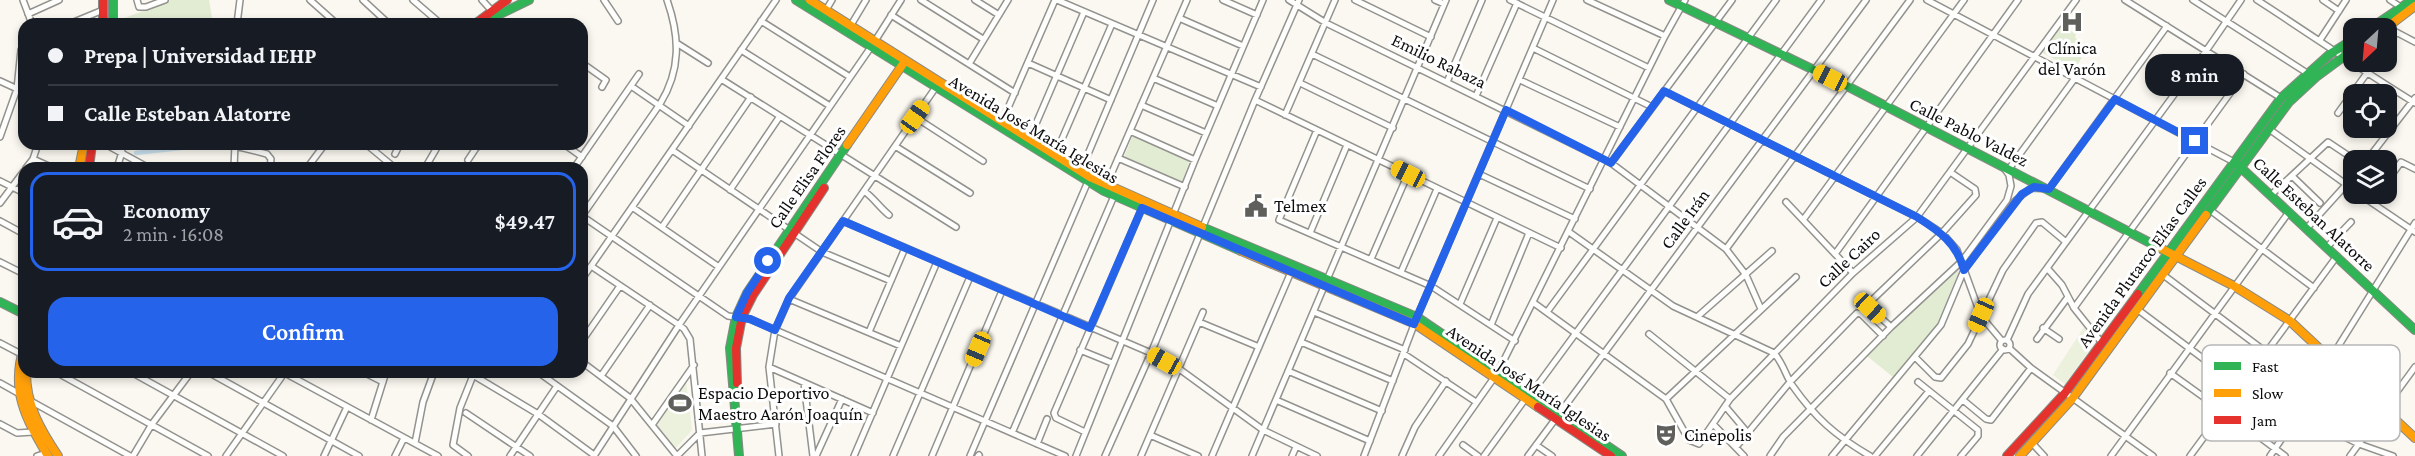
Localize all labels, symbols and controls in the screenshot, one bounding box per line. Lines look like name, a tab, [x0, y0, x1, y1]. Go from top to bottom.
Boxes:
hospital icon: Clínica del Varón	[2059, 9, 2085, 35]
north arrow	[2343, 18, 2397, 72]
map controls	[2343, 18, 2397, 204]
street label: Emilio Rabaza	[1389, 30, 1489, 92]
place label: Clínica del Varón	[2038, 38, 2106, 79]
text: Prepa | Universidad IEHP	[84, 43, 317, 68]
callout: 8 min	[2146, 54, 2244, 96]
car	[1810, 62, 1850, 94]
text: 8 min	[2170, 64, 2219, 86]
street label: Avenida José María Iglesias	[946, 70, 1122, 188]
button: locate	[2343, 84, 2397, 138]
street label: Calle Pablo Valdez	[1906, 93, 2032, 171]
car	[897, 97, 933, 137]
text: Calle Esteban Alatorre	[84, 101, 291, 126]
street label: Calle Elisa Flores	[764, 122, 850, 232]
route end	[2181, 127, 2208, 154]
button: layers	[2343, 150, 2397, 204]
street label: Calle Esteban Alatorre	[2249, 152, 2379, 276]
car	[1388, 158, 1428, 190]
street label: Avenida Plutarco Elías Calles	[2073, 173, 2211, 351]
street label: Calle Irán	[1657, 185, 1714, 253]
public building icon: Telmex	[1243, 193, 1269, 219]
icon: car	[51, 195, 105, 249]
place label: Telmex	[1274, 196, 1327, 216]
text: Economy	[123, 198, 210, 223]
text: $49.47	[495, 209, 555, 234]
text: 2 min · 16:08	[123, 223, 224, 245]
street label: Calle Cairo	[1814, 224, 1884, 292]
route start	[754, 247, 781, 274]
car	[1851, 289, 1889, 327]
car	[1965, 295, 1997, 335]
button: Confirm	[48, 297, 558, 366]
street label: Avenida José María Iglesias	[1443, 320, 1615, 446]
car	[963, 329, 993, 369]
car	[1144, 344, 1184, 378]
legend	[2202, 345, 2400, 441]
text: Fast	[2252, 358, 2279, 375]
place label: Espacio Deportivo Maestro Aarón Joaquín	[698, 383, 863, 424]
text: Slow	[2252, 385, 2284, 402]
sports icon: Espacio Deportivo Maestro Aarón Joaquín	[667, 390, 693, 416]
text: Jam	[2250, 412, 2277, 430]
theatre icon: Cinepolis	[1653, 422, 1679, 448]
place label: Cinepolis	[1684, 425, 1752, 445]

